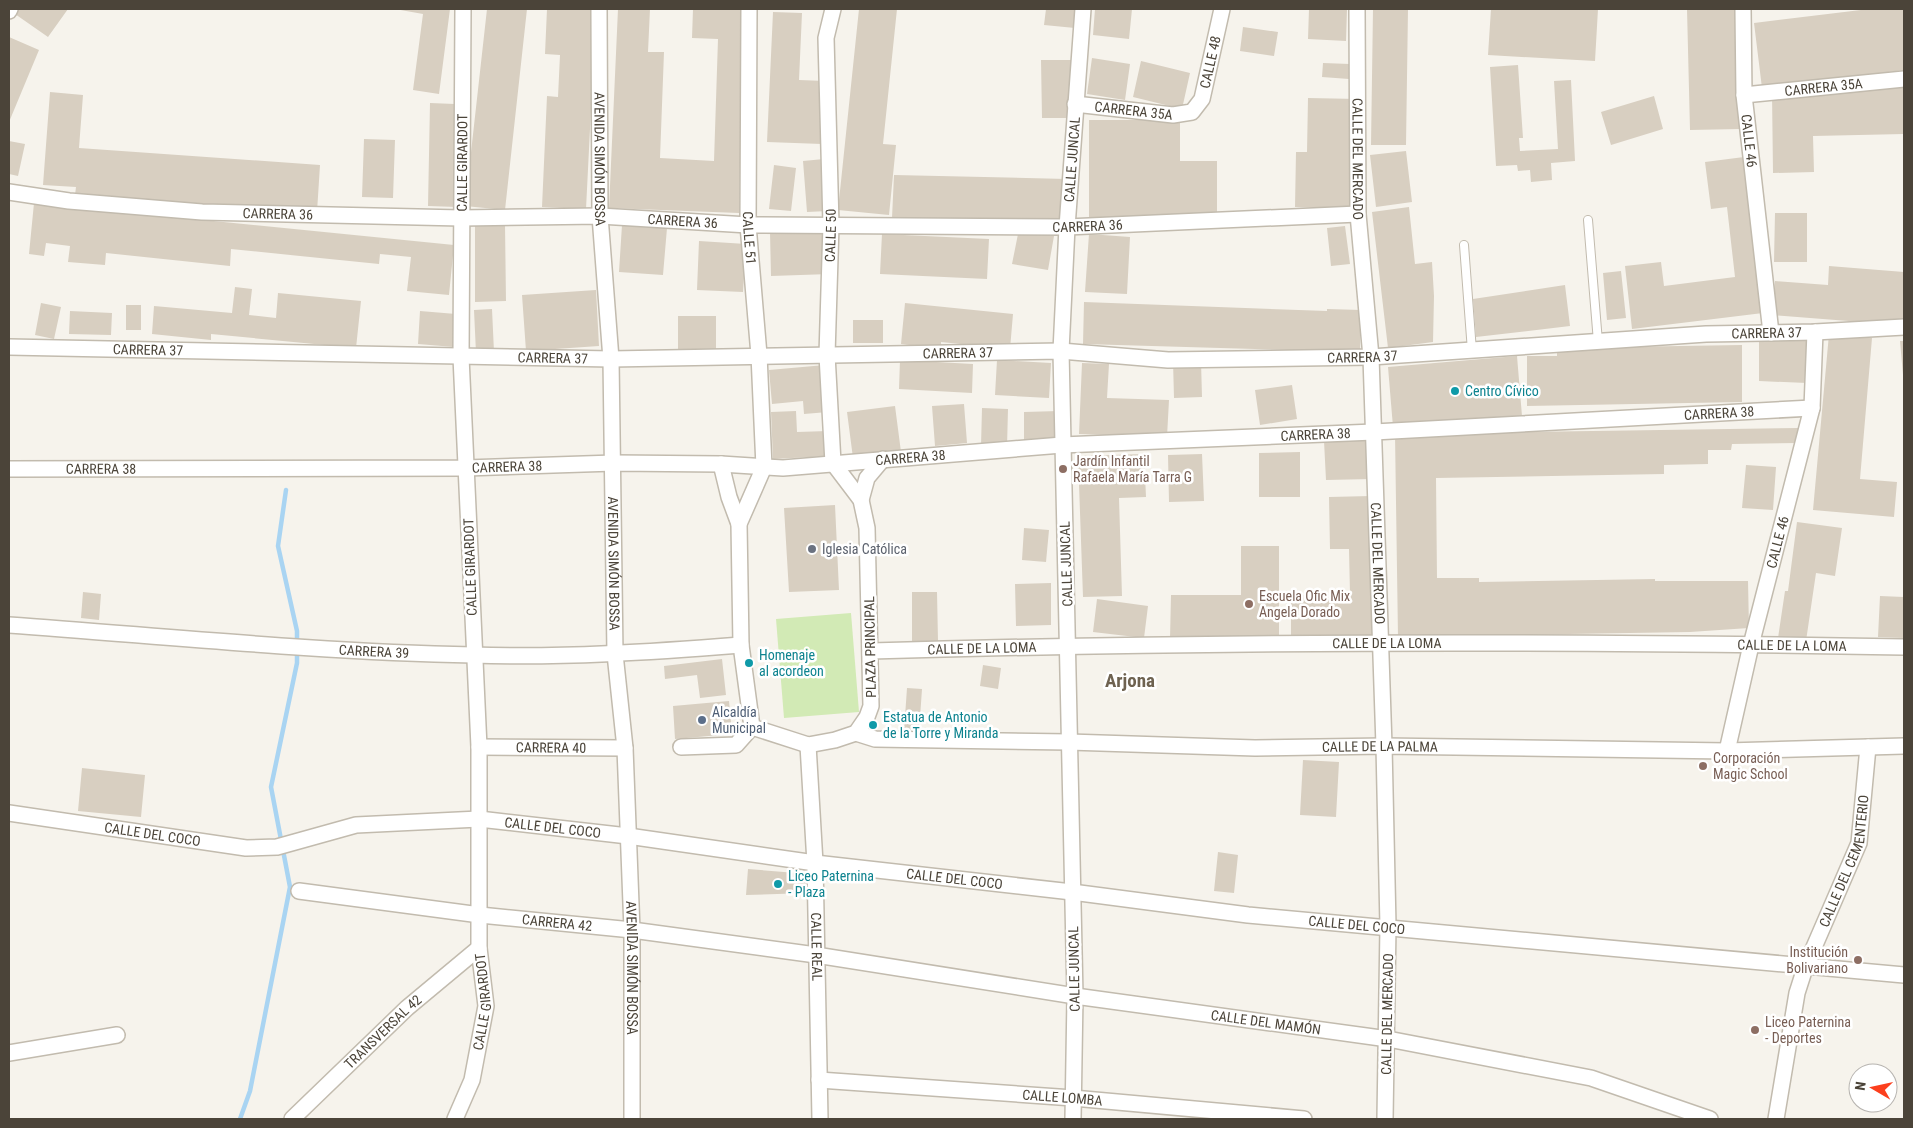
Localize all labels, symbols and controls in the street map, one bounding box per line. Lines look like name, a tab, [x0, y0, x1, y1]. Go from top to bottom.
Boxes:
street label: CALLE 48	[1197, 34, 1224, 90]
street label: CARRERA 35A	[1784, 75, 1863, 99]
street label: AVENIDA SIMÓN BOSSA	[591, 92, 609, 227]
street label: CARRERA 35A	[1094, 98, 1174, 123]
street label: CALLE DEL MERCADO	[1349, 98, 1367, 221]
street label: CALLE 46	[1738, 113, 1760, 168]
street label: CALLE GIRARDOT	[454, 114, 470, 212]
street label: CALLE JUNCAL	[1061, 116, 1083, 203]
street label: CARRERA 36	[242, 205, 313, 223]
street label: CALLE 50	[822, 208, 839, 262]
street label: CARRERA 36	[647, 211, 718, 231]
street label: CALLE 51	[740, 211, 759, 265]
street label: CARRERA 36	[1052, 217, 1123, 235]
street label: CARRERA 37	[1731, 324, 1802, 342]
street label: CARRERA 37	[113, 341, 183, 358]
street label: CARRERA 37	[922, 344, 993, 361]
street label: CARRERA 37	[1327, 347, 1398, 366]
street label: CARRERA 37	[518, 349, 588, 367]
place label: Centro Cívico	[1465, 383, 1539, 399]
marker: Centro Cívico	[1449, 385, 1461, 397]
street label: CARRERA 38	[1683, 403, 1755, 423]
street label: CARRERA 38	[1280, 425, 1351, 444]
street label: CARRERA 38	[875, 447, 946, 468]
place label: Jardín Infantil Rafaela María Tarra G	[1073, 453, 1192, 485]
street label: CARRERA 38	[472, 457, 543, 476]
street label: CARRERA 38	[66, 461, 136, 477]
marker: Jardín Infantil Rafaela María Tarra G	[1057, 463, 1069, 475]
street label: AVENIDA SIMÓN BOSSA	[605, 496, 623, 631]
street label: CALLE DEL MERCADO	[1368, 502, 1388, 624]
street label: CALLE 46	[1763, 514, 1792, 570]
street label: CALLE GIRARDOT	[460, 518, 480, 616]
street label: CALLE JUNCAL	[1057, 521, 1075, 607]
place label: Iglesia Católica	[822, 541, 907, 557]
marker: Iglesia Católica	[806, 543, 818, 555]
place label: Escuela Ofic Mix Angela Dorado	[1259, 588, 1350, 620]
street label: PLAZA PRINCIPAL	[861, 596, 879, 698]
marker: Escuela Ofic Mix Angela Dorado	[1243, 598, 1255, 610]
street label: CALLE DE LA LOMA	[1332, 635, 1442, 651]
street label: CALLE DE LA LOMA	[1737, 637, 1847, 654]
street label: CALLE DE LA LOMA	[927, 639, 1037, 657]
street label: CARRERA 39	[338, 642, 410, 661]
place label: Homenaje al acordeon	[759, 647, 824, 679]
marker: Homenaje al acordeon	[743, 657, 755, 669]
district label: Arjona	[1105, 669, 1155, 692]
place label: Alcaldía Municipal	[712, 704, 766, 736]
place label: Estatua de Antonio de la Torre y Miranda	[883, 709, 998, 741]
marker: Alcaldía Municipal	[696, 714, 708, 726]
marker: Estatua de Antonio de la Torre y Miranda	[867, 719, 879, 731]
street label: CALLE DE LA PALMA	[1322, 738, 1438, 755]
street label: CARRERA 40	[516, 739, 586, 756]
place label: Corporación Magic School	[1713, 750, 1788, 782]
marker: Corporación Magic School	[1697, 760, 1709, 772]
street label: CALLE DEL CEMENTERIO	[1816, 794, 1871, 929]
street label: CALLE DEL COCO	[504, 814, 602, 841]
street label: CALLE DEL COCO	[103, 819, 202, 849]
street label: CALLE DEL COCO	[905, 865, 1004, 892]
place label: Liceo Paternina - Plaza	[788, 868, 874, 900]
marker: Liceo Paternina - Plaza	[772, 878, 784, 890]
street label: AVENIDA SIMÓN BOSSA	[623, 901, 641, 1035]
street label: CARRERA 42	[521, 911, 593, 934]
street label: CALLE REAL	[808, 912, 825, 982]
street label: CALLE DEL COCO	[1308, 913, 1406, 937]
street label: CALLE JUNCAL	[1065, 926, 1083, 1012]
place label: Institución Bolivariano	[1786, 944, 1848, 976]
street label: CALLE GIRARDOT	[470, 952, 494, 1051]
street label: CALLE DEL MERCADO	[1378, 953, 1396, 1075]
marker: Institución Bolivariano	[1852, 954, 1864, 966]
street label: TRANSVERSAL 42	[341, 991, 425, 1072]
street label: CALLE DEL MAMÓN	[1210, 1007, 1322, 1038]
place label: Liceo Paternina - Deportes	[1765, 1014, 1851, 1046]
marker: Liceo Paternina - Deportes	[1749, 1024, 1761, 1036]
north arrow	[1848, 1063, 1898, 1113]
text: N	[1852, 1080, 1869, 1091]
street label: CALLE LOMBA	[1022, 1086, 1103, 1109]

